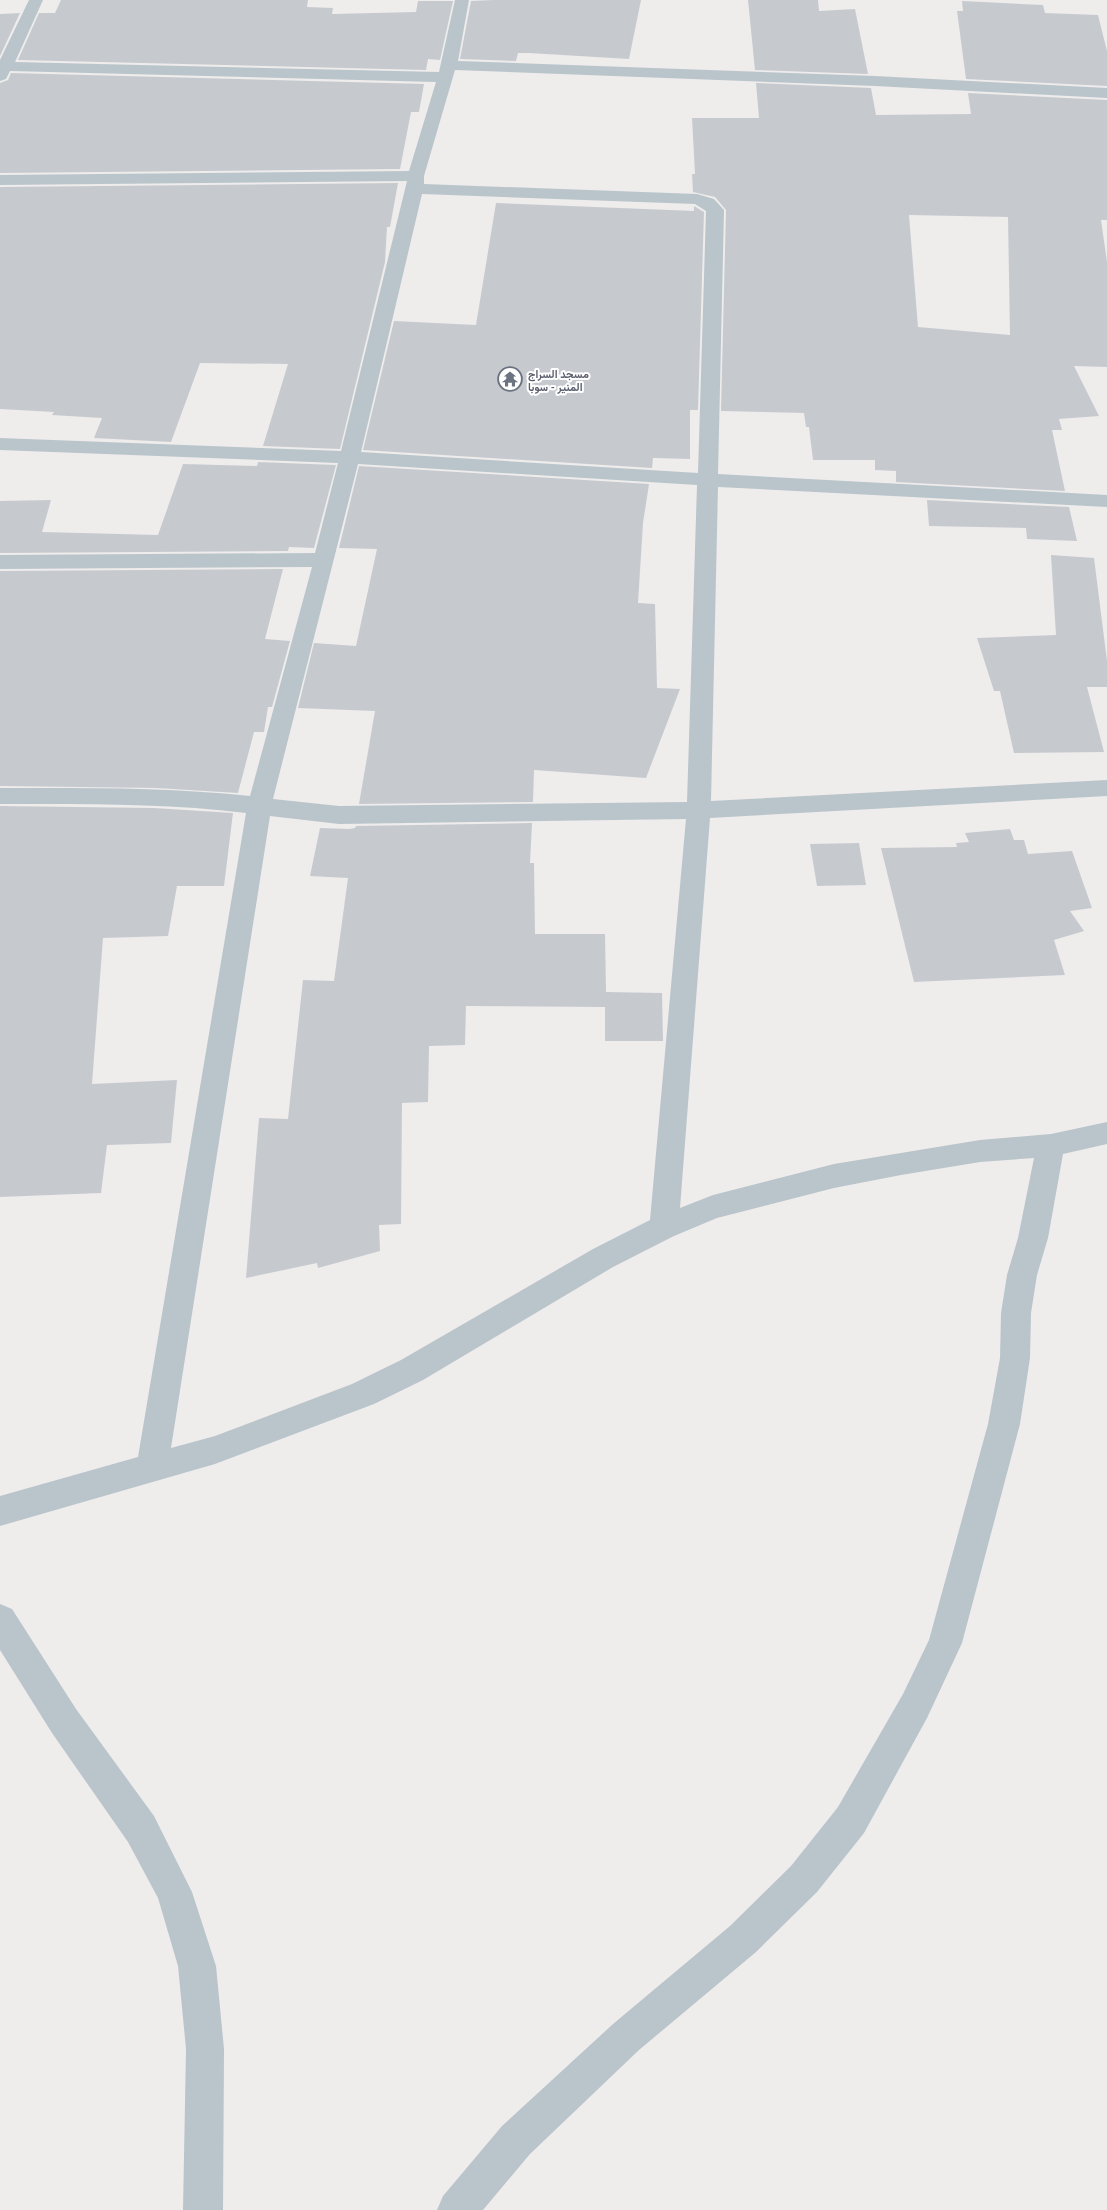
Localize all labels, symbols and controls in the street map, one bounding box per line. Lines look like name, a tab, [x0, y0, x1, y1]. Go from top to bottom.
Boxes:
temple icon: مسجد السراج المنير - سوبا	[497, 366, 523, 392]
place label: مسجد السراج المنير - سوبا	[528, 367, 589, 394]

